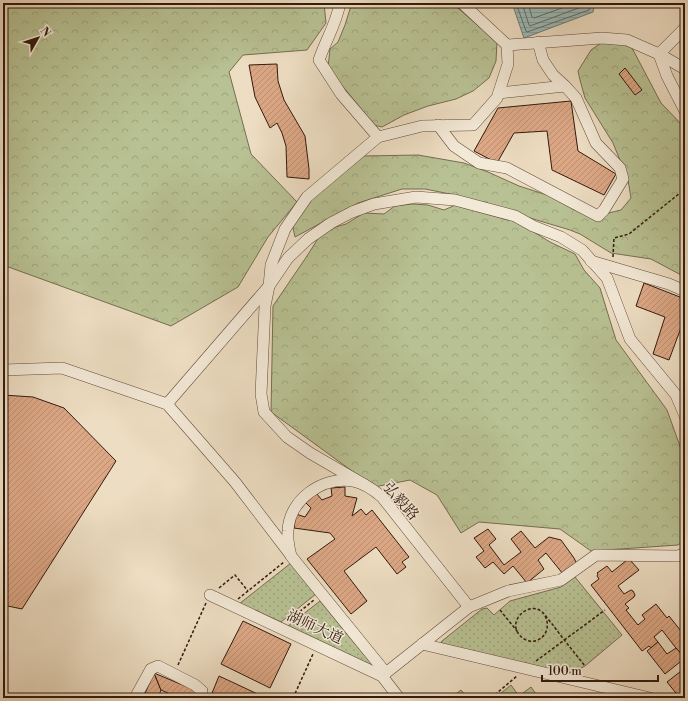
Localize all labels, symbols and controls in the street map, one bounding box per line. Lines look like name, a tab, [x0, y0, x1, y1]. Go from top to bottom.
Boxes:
north arrow	[18, 18, 58, 58]
text: N	[37, 25, 53, 40]
street label: 弘毅路	[379, 478, 423, 524]
street label: 湖师大道	[284, 606, 346, 649]
scale bar	[542, 657, 658, 683]
text: 100 m	[548, 664, 582, 679]

